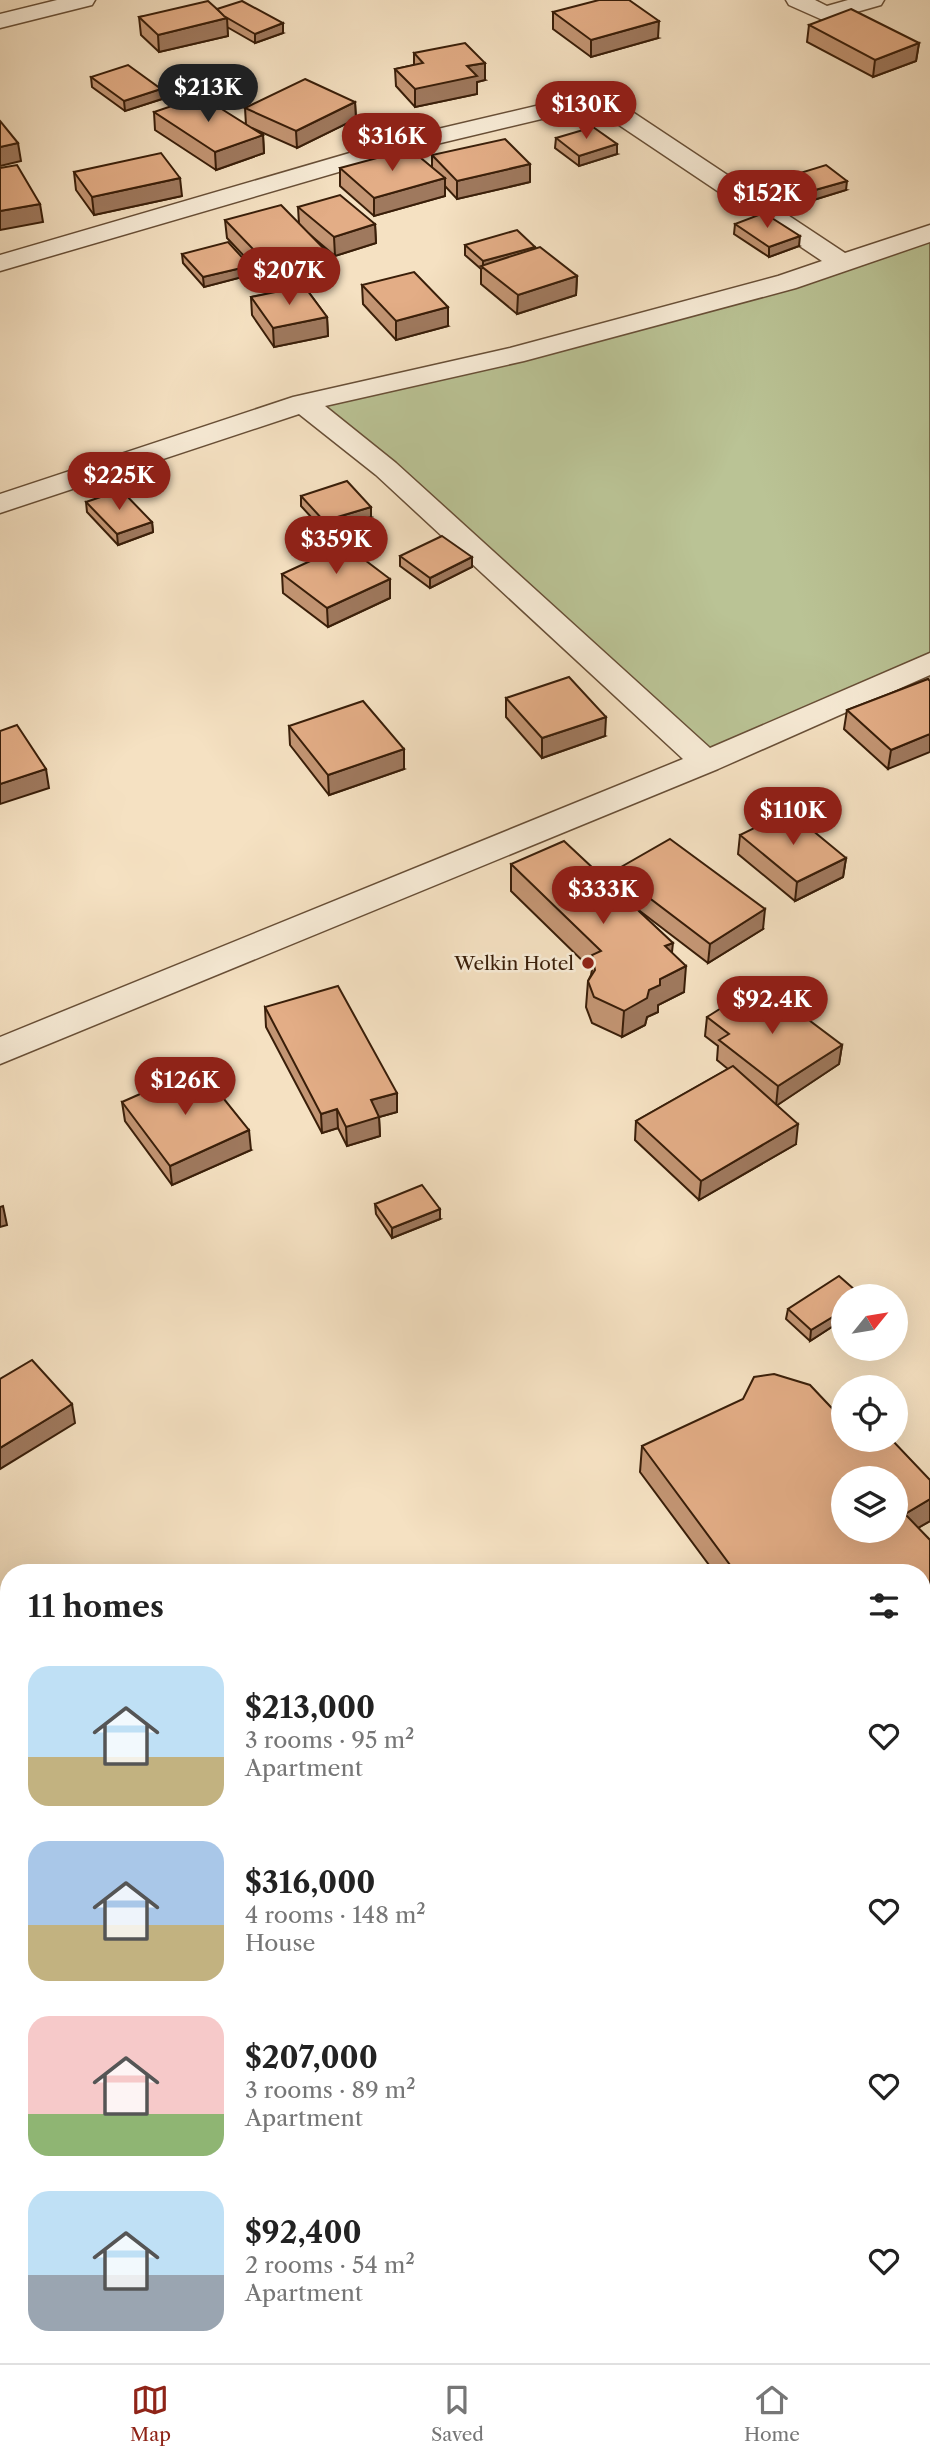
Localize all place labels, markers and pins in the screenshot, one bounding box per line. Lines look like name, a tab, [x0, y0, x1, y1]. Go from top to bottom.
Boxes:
pin: $213K	[159, 64, 257, 124]
pin: $130K	[537, 82, 635, 141]
pin: $316K	[343, 114, 441, 173]
pin: $152K	[718, 170, 816, 230]
pin: $207K	[240, 247, 338, 307]
pin: $225K	[70, 452, 168, 512]
pin: $359K	[287, 516, 385, 576]
pin: $110K	[744, 788, 842, 847]
pin: $333K	[554, 866, 652, 926]
place label: Welkin Hotel	[453, 952, 574, 975]
marker: Welkin Hotel	[580, 955, 596, 971]
pin: $92.4K	[715, 976, 829, 1036]
pin: $126K	[136, 1058, 234, 1117]

